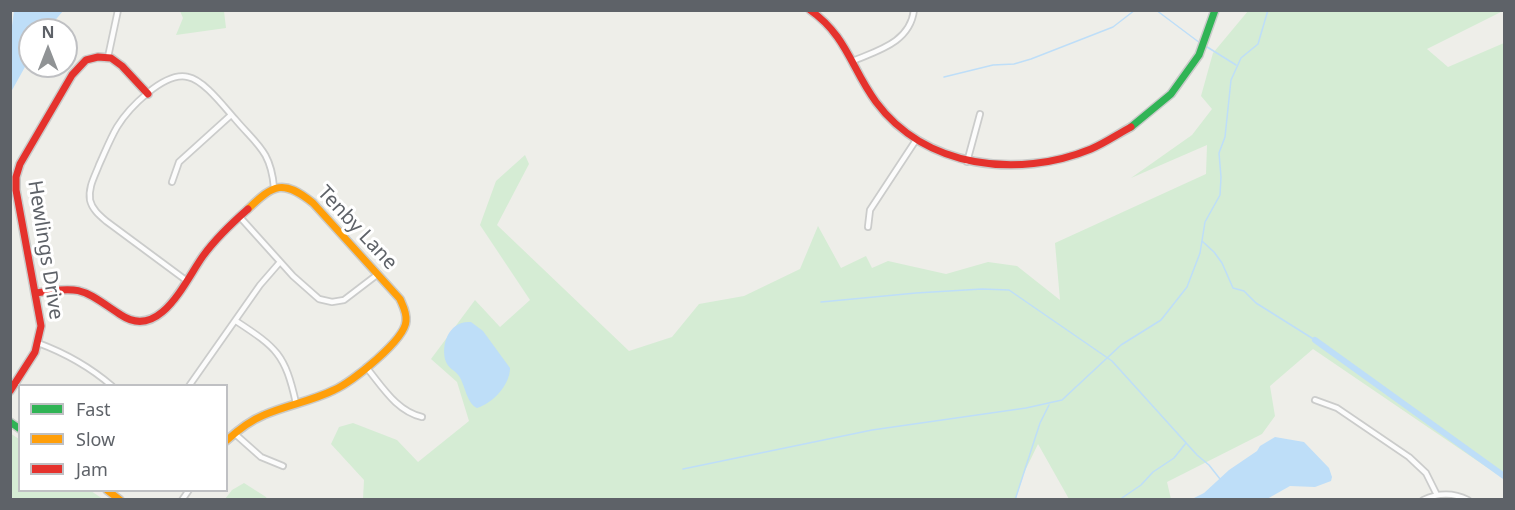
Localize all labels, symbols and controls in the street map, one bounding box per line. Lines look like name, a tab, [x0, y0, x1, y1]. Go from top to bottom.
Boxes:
north arrow	[18, 18, 78, 78]
text: N	[41, 21, 55, 43]
street label: Hewlings Drive	[22, 179, 68, 321]
street label: Tenby Lane	[312, 181, 402, 275]
legend	[18, 384, 228, 492]
text: Fast	[76, 397, 111, 421]
text: Slow	[76, 427, 115, 451]
text: Jam	[76, 457, 108, 481]

